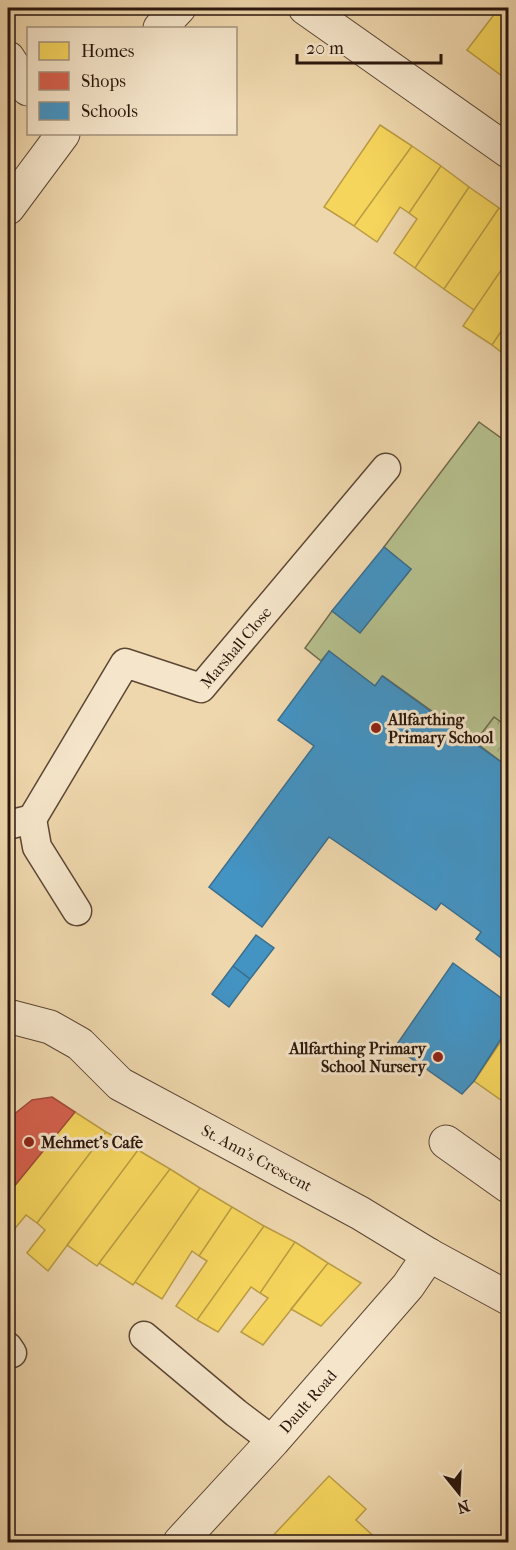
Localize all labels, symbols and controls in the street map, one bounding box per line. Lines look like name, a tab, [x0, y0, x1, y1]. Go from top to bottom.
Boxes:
legend	[27, 27, 237, 135]
scale bar	[297, 27, 441, 65]
text: 20 m	[306, 38, 344, 59]
text: Homes	[81, 41, 135, 62]
text: Shops	[81, 71, 126, 92]
text: Schools	[81, 101, 138, 122]
street label: Marshall Close	[196, 602, 275, 692]
place label: Allfarthing Primary School	[387, 710, 494, 748]
marker: Allfarthing Primary School	[369, 721, 383, 735]
place label: Allfarthing Primary School Nursery	[288, 1039, 427, 1077]
marker: Allfarthing Primary School Nursery	[431, 1050, 445, 1064]
street label: St. Ann's Crescent	[198, 1120, 316, 1195]
place label: Mehmet's Cafe	[40, 1133, 143, 1152]
marker: Mehmet's Cafe	[22, 1135, 36, 1149]
street label: Dault Road	[275, 1365, 341, 1437]
north arrow	[429, 1463, 489, 1523]
text: N	[454, 1496, 472, 1518]

